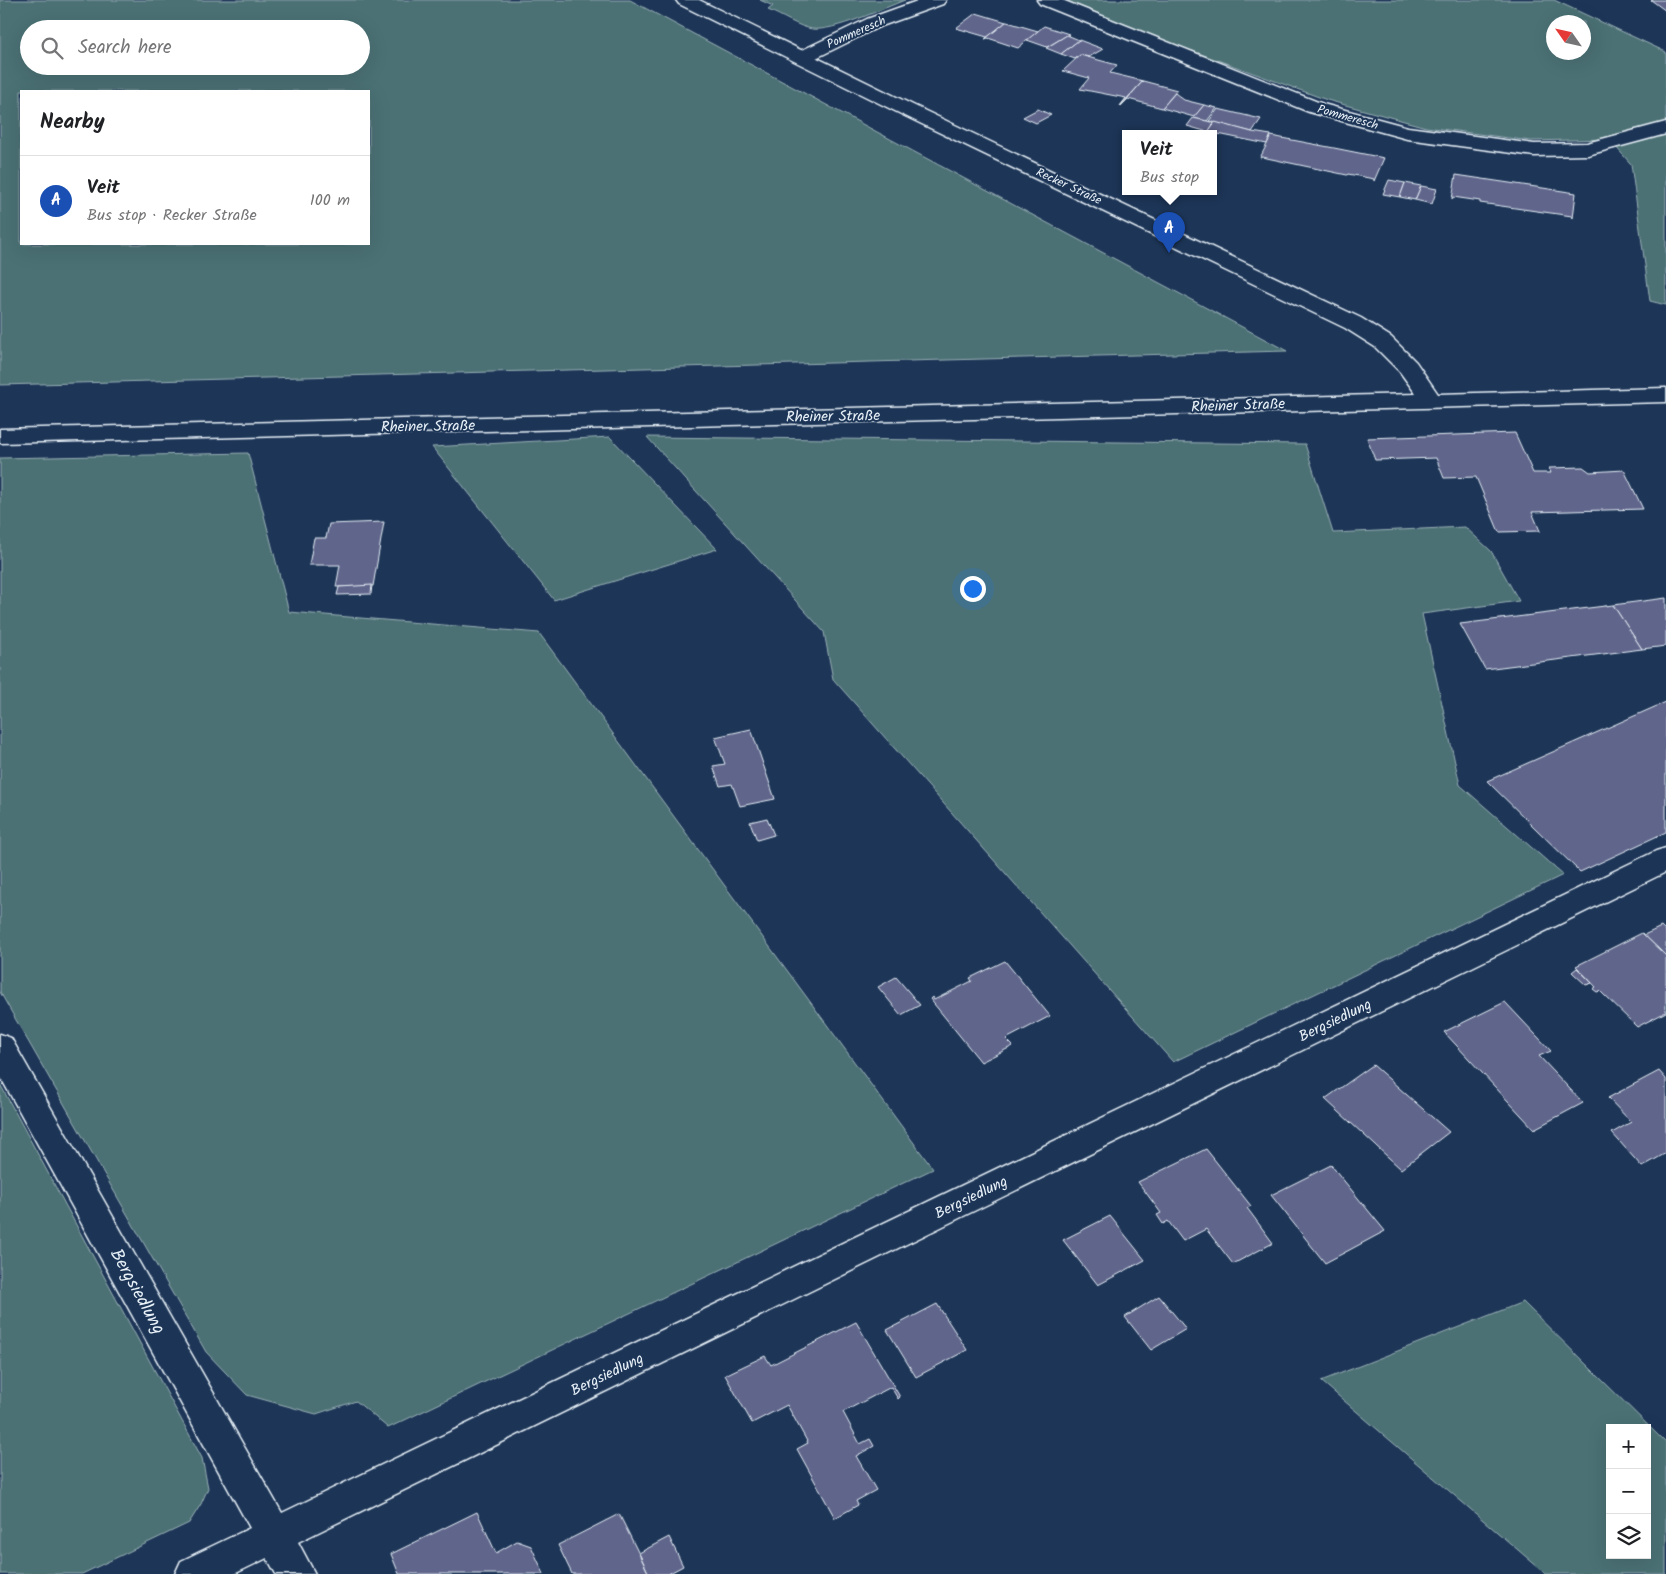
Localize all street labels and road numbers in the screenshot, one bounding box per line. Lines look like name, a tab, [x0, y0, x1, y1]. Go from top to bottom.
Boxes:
street label: Pommeresch	[824, 11, 889, 54]
street label: Pommeresch	[1315, 100, 1381, 135]
street label: Recker Straße	[1033, 163, 1105, 210]
street label: Rheiner Straße	[1191, 392, 1286, 420]
street label: Rheiner Straße	[786, 404, 881, 430]
street label: Rheiner Straße	[381, 414, 476, 440]
street label: Bergsiedlung	[1295, 993, 1376, 1049]
street label: Bergsiedlung	[931, 1170, 1012, 1226]
street label: Bergsiedlung	[101, 1243, 172, 1340]
street label: Bergsiedlung	[567, 1347, 648, 1403]

